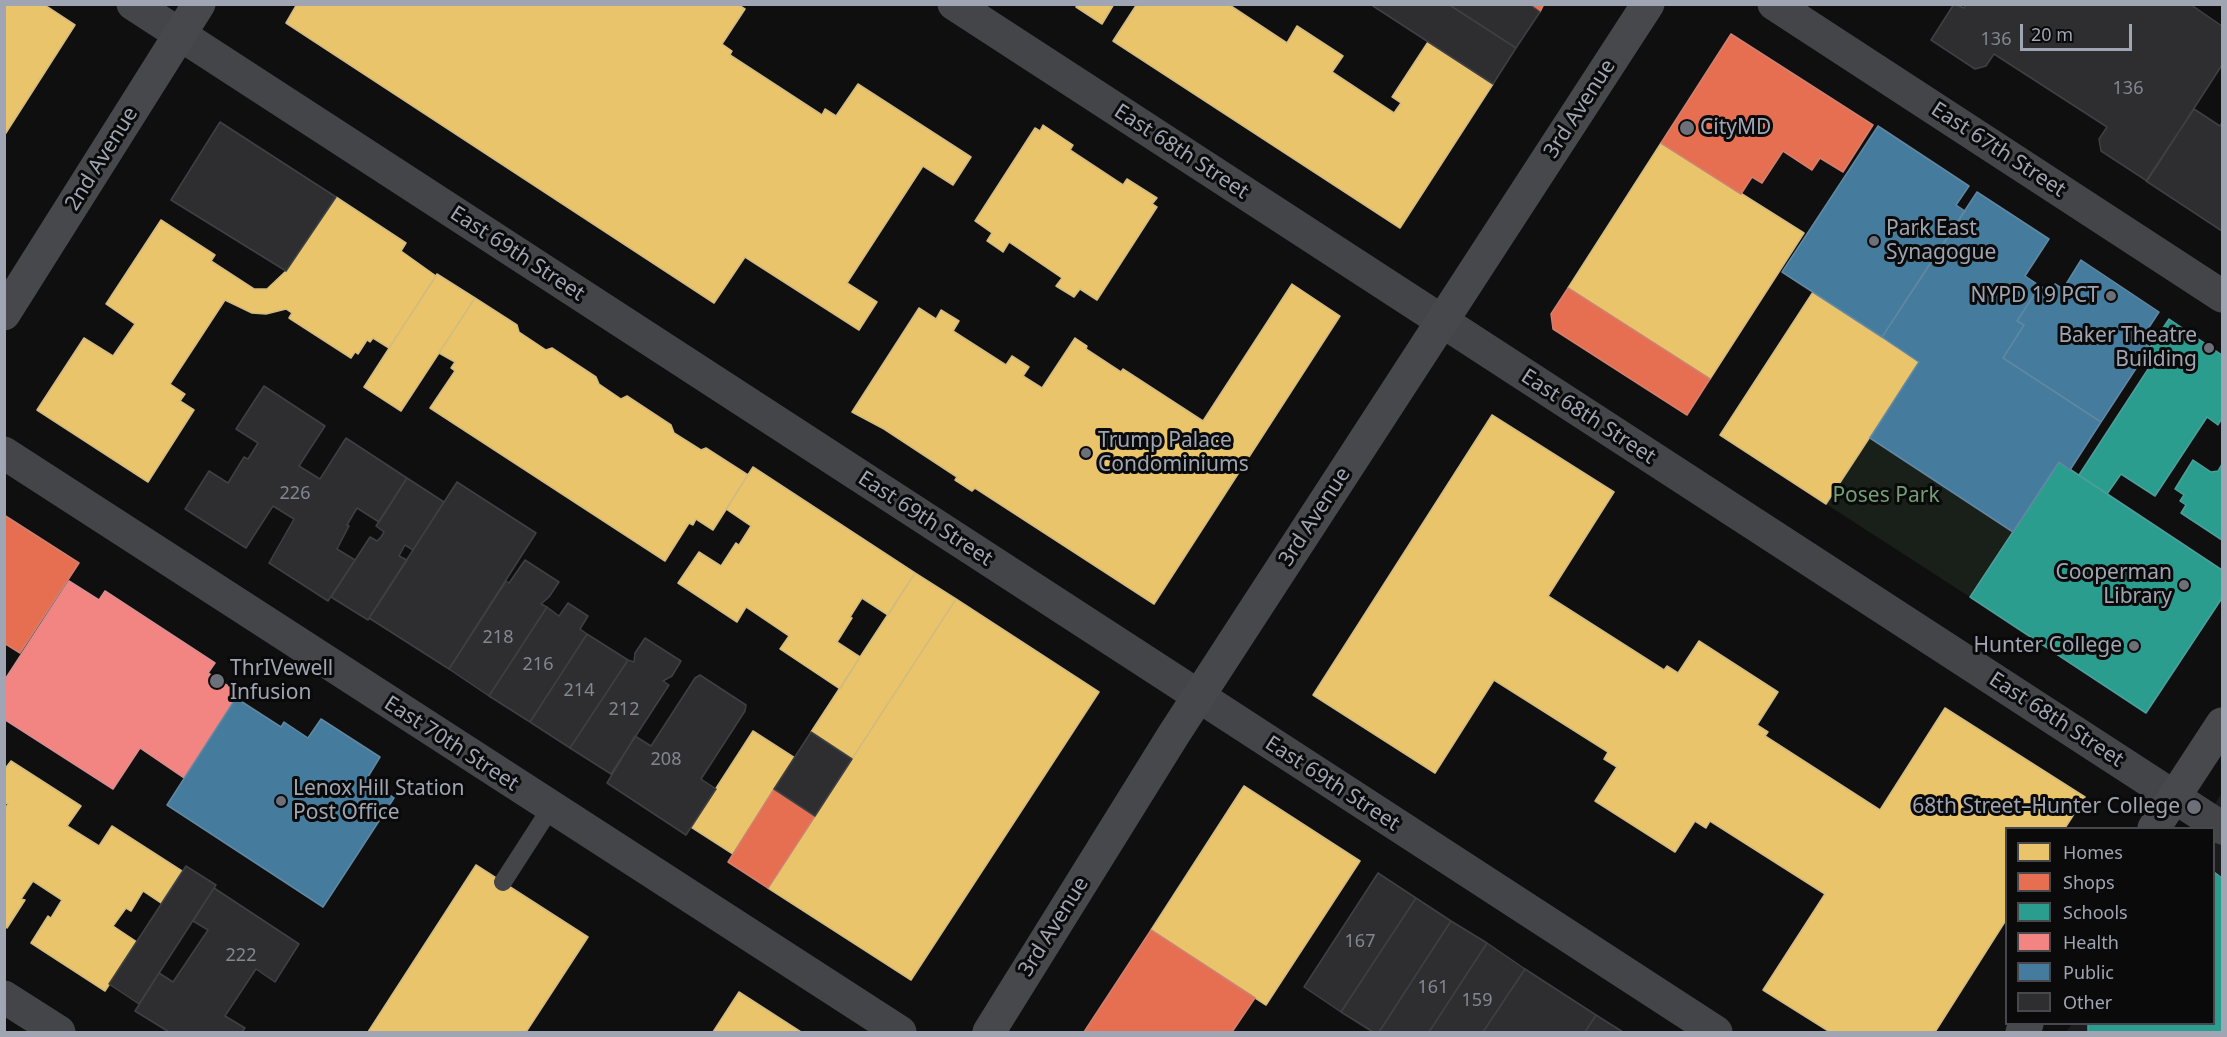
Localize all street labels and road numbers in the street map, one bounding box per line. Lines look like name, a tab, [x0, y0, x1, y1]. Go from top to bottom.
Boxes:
street label: 3rd Avenue	[1539, 55, 1621, 163]
street label: East 67th Street	[1926, 97, 2070, 203]
street label: East 68th Street	[1109, 99, 1253, 205]
street label: 2nd Avenue	[60, 103, 144, 215]
street label: East 69th Street	[445, 201, 589, 307]
street label: East 68th Street	[1516, 364, 1660, 470]
street label: 3rd Avenue	[1274, 463, 1356, 571]
street label: East 69th Street	[853, 466, 997, 572]
street label: East 68th Street	[1984, 667, 2128, 773]
street label: East 70th Street	[379, 691, 523, 797]
street label: East 69th Street	[1260, 731, 1404, 837]
street label: 3rd Avenue	[1014, 873, 1094, 981]

